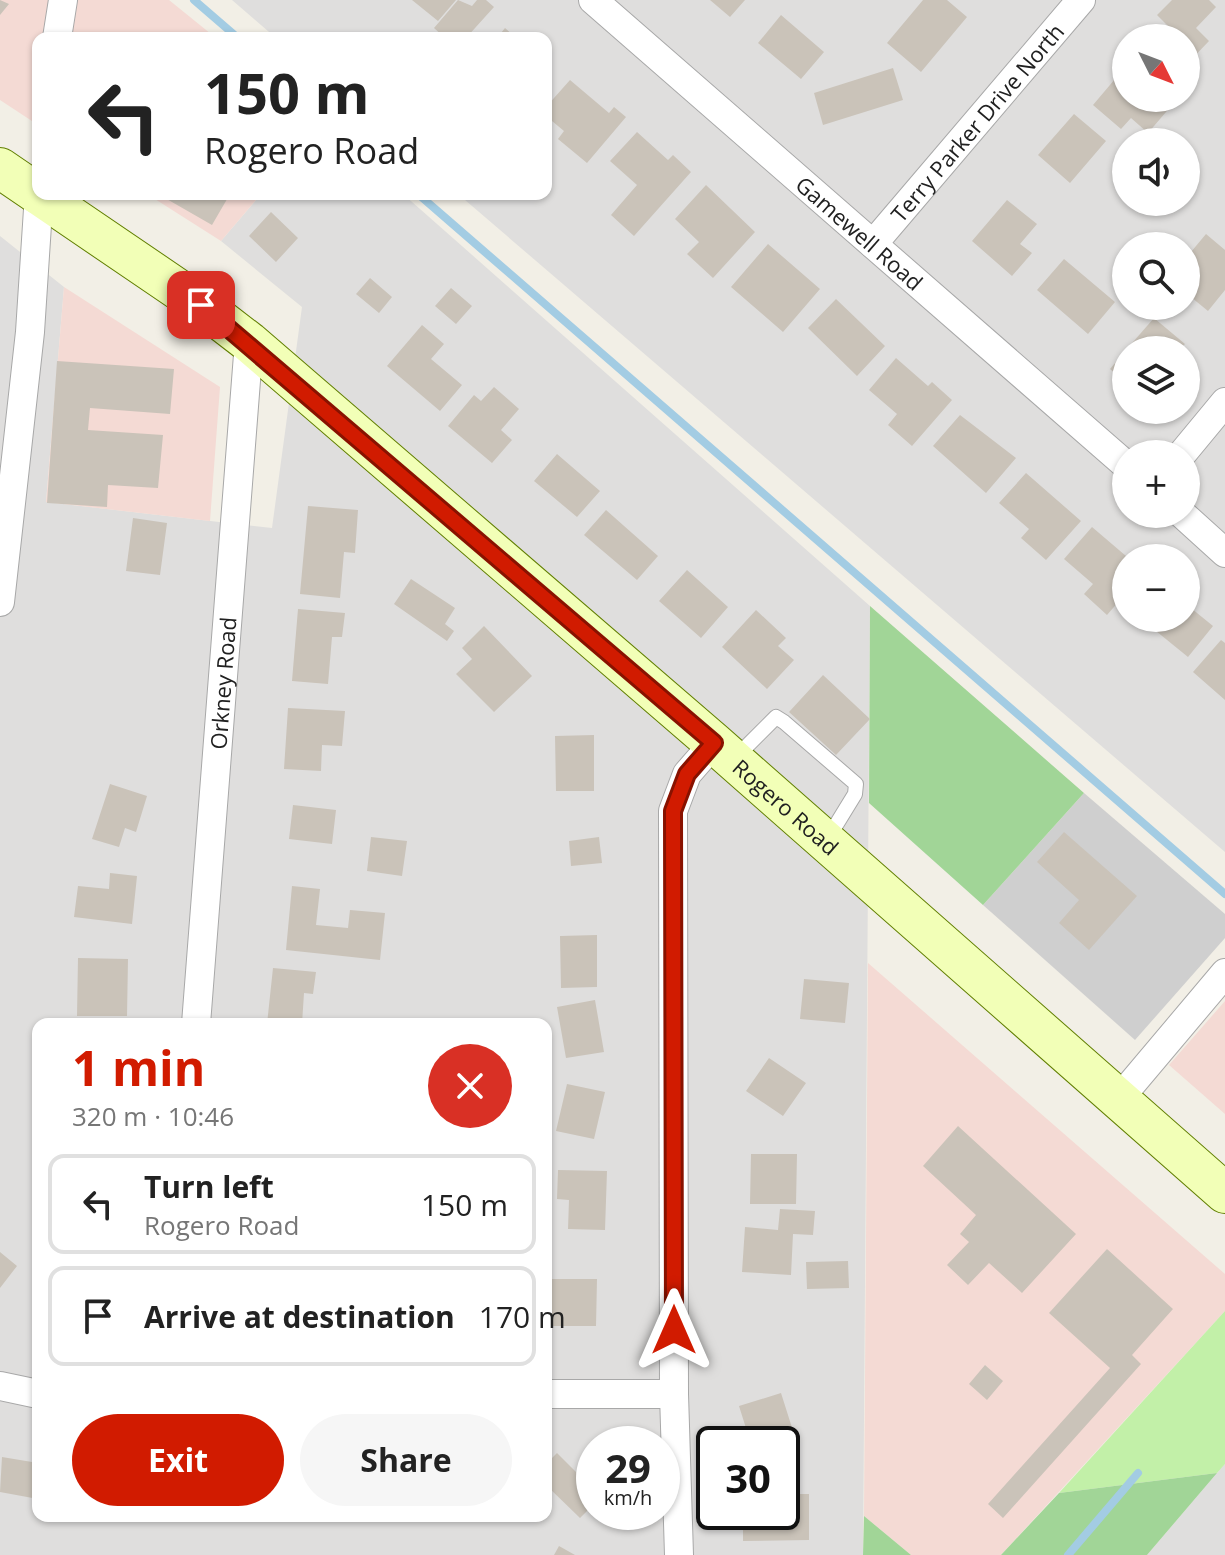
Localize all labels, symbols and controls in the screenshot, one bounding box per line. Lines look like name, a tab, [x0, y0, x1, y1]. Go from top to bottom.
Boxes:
street label: Terry Parker Drive North	[884, 17, 1070, 228]
north arrow	[1112, 24, 1200, 112]
map controls	[1112, 24, 1200, 632]
text: 150 m	[204, 54, 370, 130]
icon: left	[72, 64, 176, 168]
text: Rogero Road	[204, 126, 419, 175]
button: sound	[1112, 128, 1200, 216]
street label: Gamewell Road	[790, 169, 930, 297]
button: search	[1112, 232, 1200, 320]
pin	[167, 271, 235, 339]
icon: arrive	[179, 283, 223, 327]
button: layers	[1112, 336, 1200, 424]
button: +	[1112, 440, 1200, 528]
button: −	[1112, 544, 1200, 632]
street label: Orkney Road	[202, 616, 243, 750]
street label: Rogero Road	[727, 752, 845, 861]
text: 1 min	[72, 1035, 205, 1100]
button: close	[428, 1044, 512, 1128]
text: 320 m · 10:46	[72, 1098, 234, 1134]
text: Turn left	[144, 1166, 274, 1207]
icon: left	[76, 1182, 120, 1226]
text: 150 m	[421, 1184, 508, 1225]
text: Rogero Road	[144, 1207, 299, 1243]
position arrow	[632, 1288, 716, 1372]
icon: arrive	[76, 1294, 120, 1338]
text: Arrive at destination	[144, 1296, 455, 1337]
text: 170 m	[479, 1296, 566, 1337]
button: Exit	[72, 1414, 284, 1506]
button: Share	[300, 1414, 512, 1506]
speed limit sign: 30	[696, 1426, 800, 1530]
text: 29	[605, 1440, 651, 1495]
text: km/h	[604, 1484, 652, 1511]

